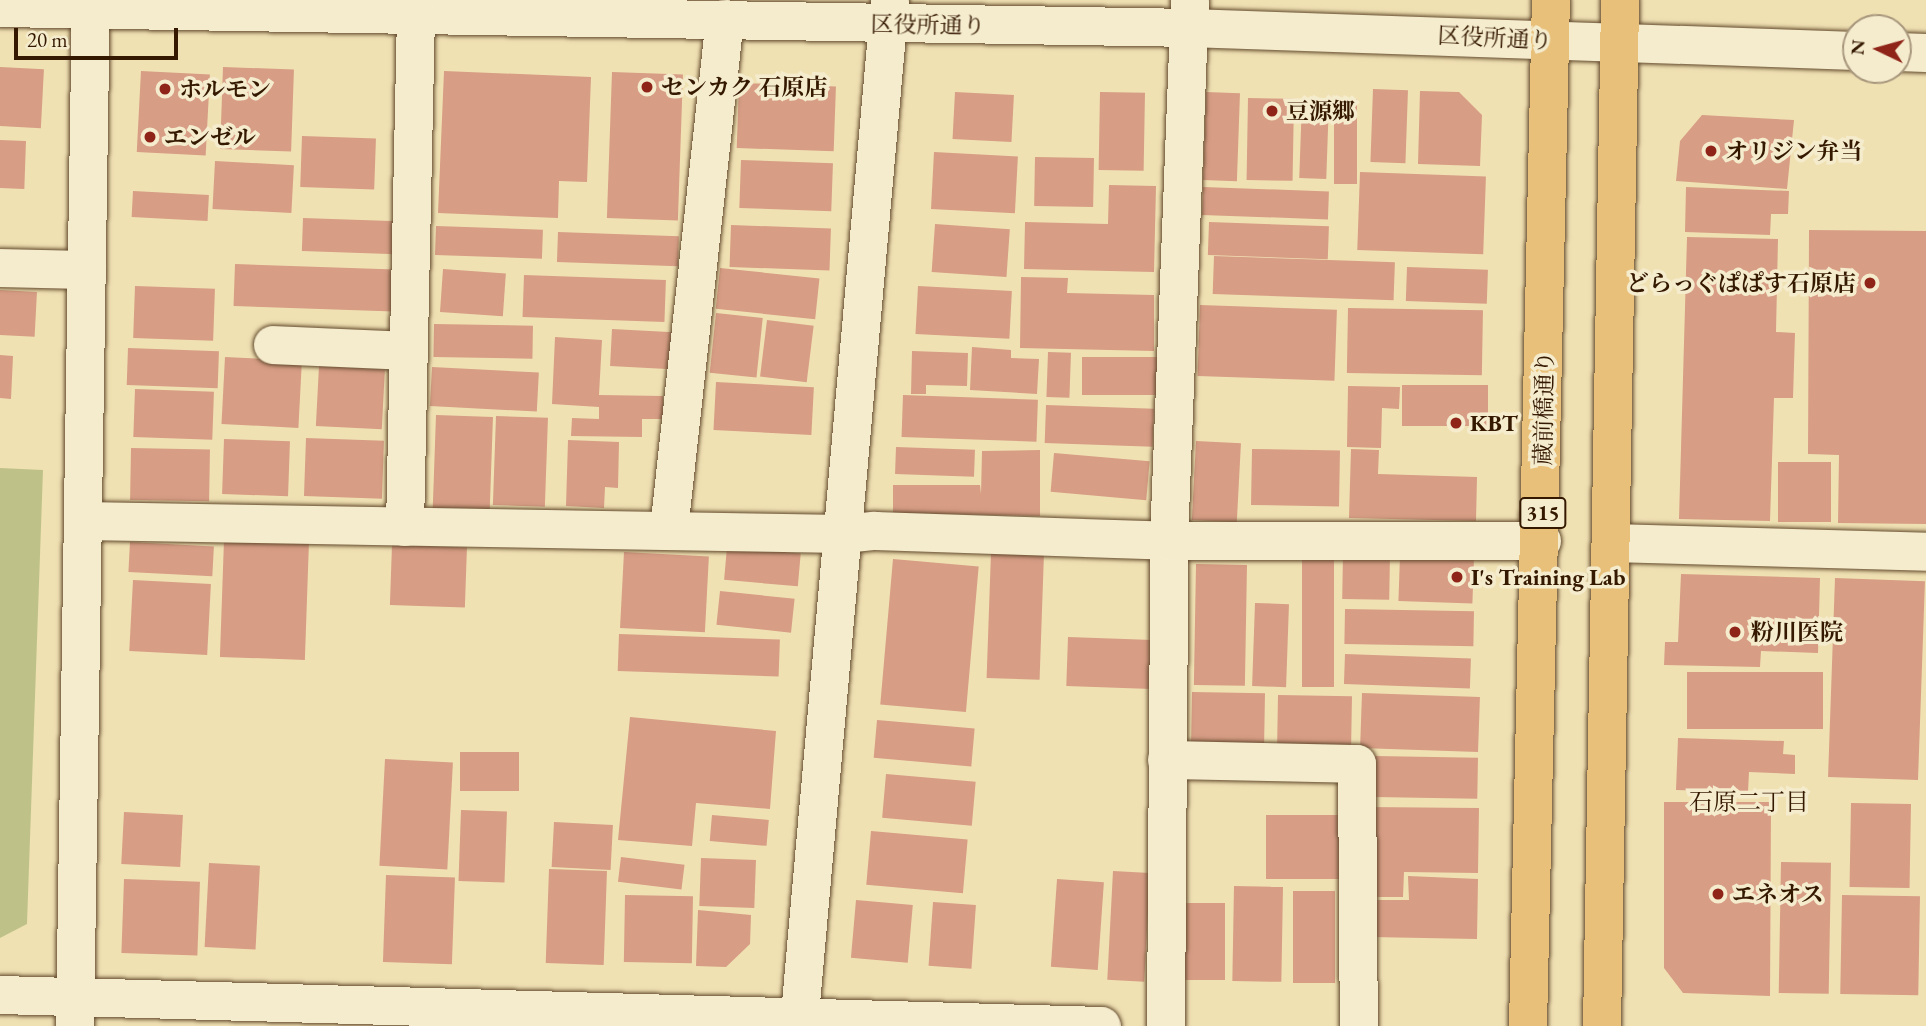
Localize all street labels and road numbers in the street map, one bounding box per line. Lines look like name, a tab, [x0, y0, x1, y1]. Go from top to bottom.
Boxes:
street label: 区役所通り	[870, 10, 986, 40]
street label: 区役所通り	[1437, 21, 1553, 55]
street label: 蔵前橋通り	[1529, 350, 1559, 466]
road number: 315	[1518, 496, 1568, 530]

